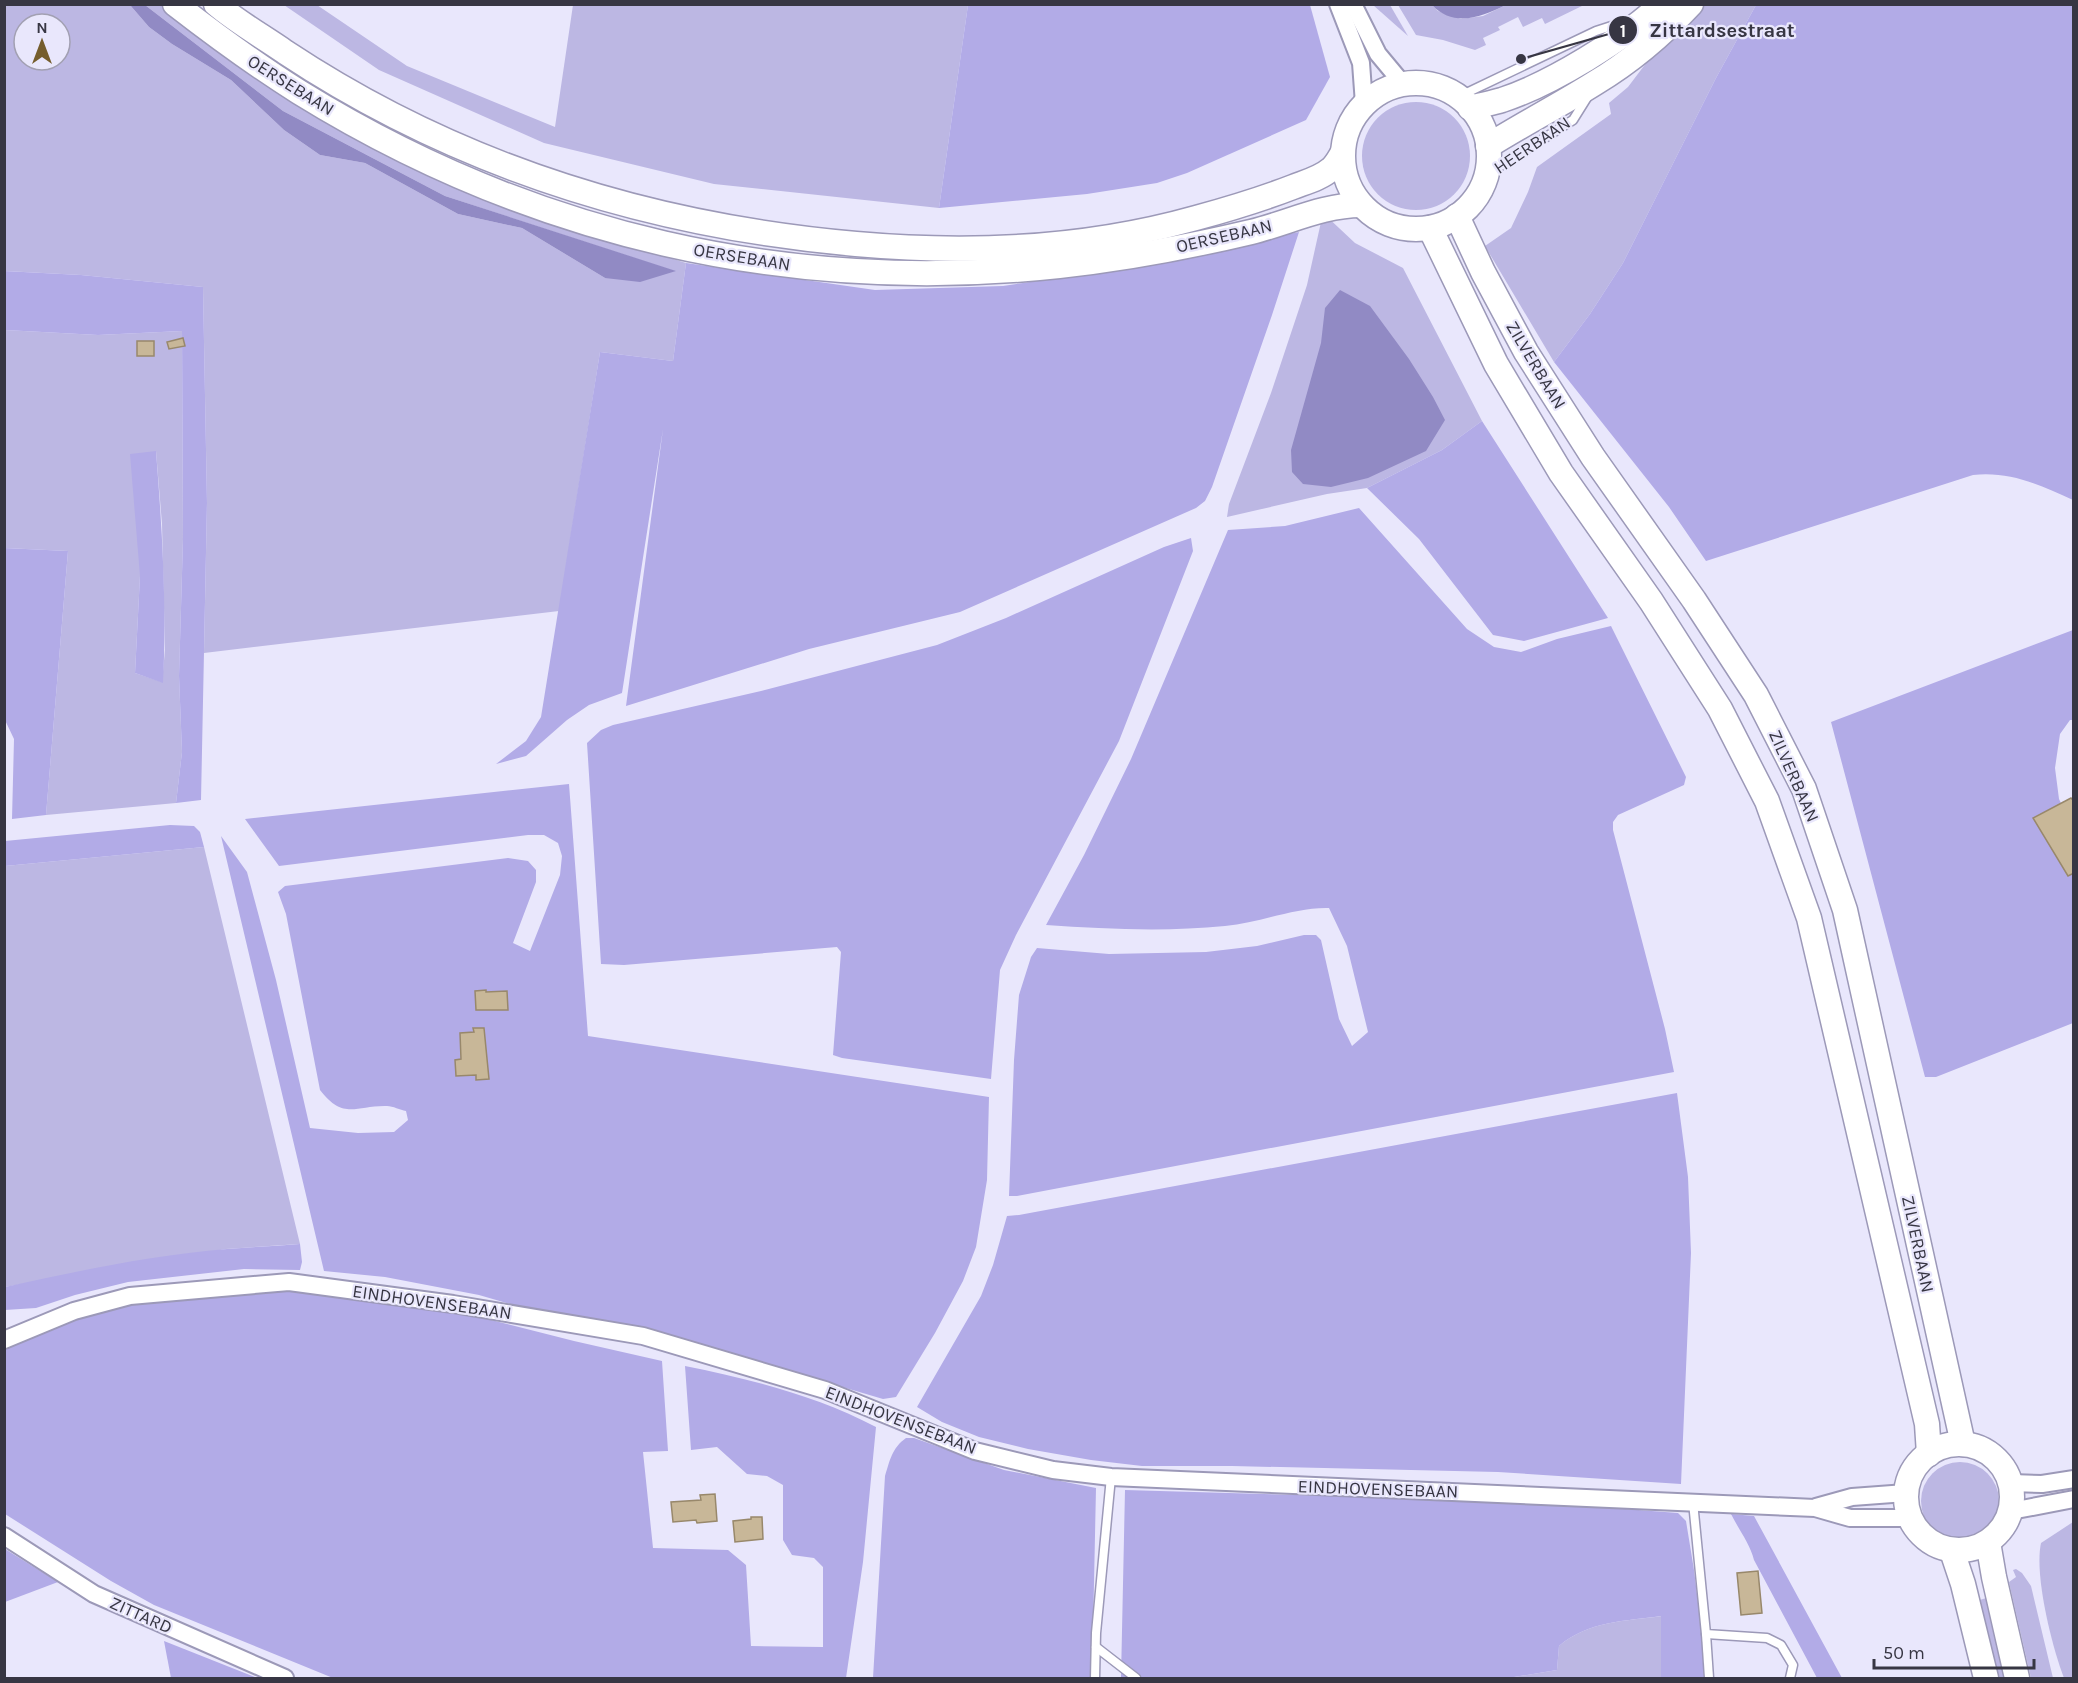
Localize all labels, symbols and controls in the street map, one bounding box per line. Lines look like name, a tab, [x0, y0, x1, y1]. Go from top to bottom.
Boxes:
callout: Zittardsestraat	[1608, 11, 1807, 49]
north arrow	[12, 12, 72, 72]
text: N	[36, 18, 48, 37]
text: Zittardsestraat	[1649, 19, 1795, 42]
text: 1	[1620, 20, 1626, 42]
street label: OERSEBAAN	[244, 50, 338, 120]
street label: HEERBAAN	[1490, 111, 1574, 179]
street label: OERSEBAAN	[1174, 214, 1274, 258]
street label: OERSEBAAN	[692, 238, 792, 276]
street label: ZILVERBAAN	[1501, 317, 1571, 413]
street label: ZILVERBAAN	[1764, 726, 1824, 826]
street label: ZILVERBAAN	[1897, 1193, 1939, 1295]
street label: EINDHOVENSEBAAN	[351, 1280, 513, 1324]
street label: EINDHOVENSEBAAN	[822, 1381, 980, 1459]
street label: EINDHOVENSEBAAN	[1297, 1475, 1459, 1503]
street label: ZITTARD	[106, 1591, 176, 1639]
scale bar	[1874, 1632, 2034, 1670]
text: 50 m	[1883, 1642, 1925, 1664]

